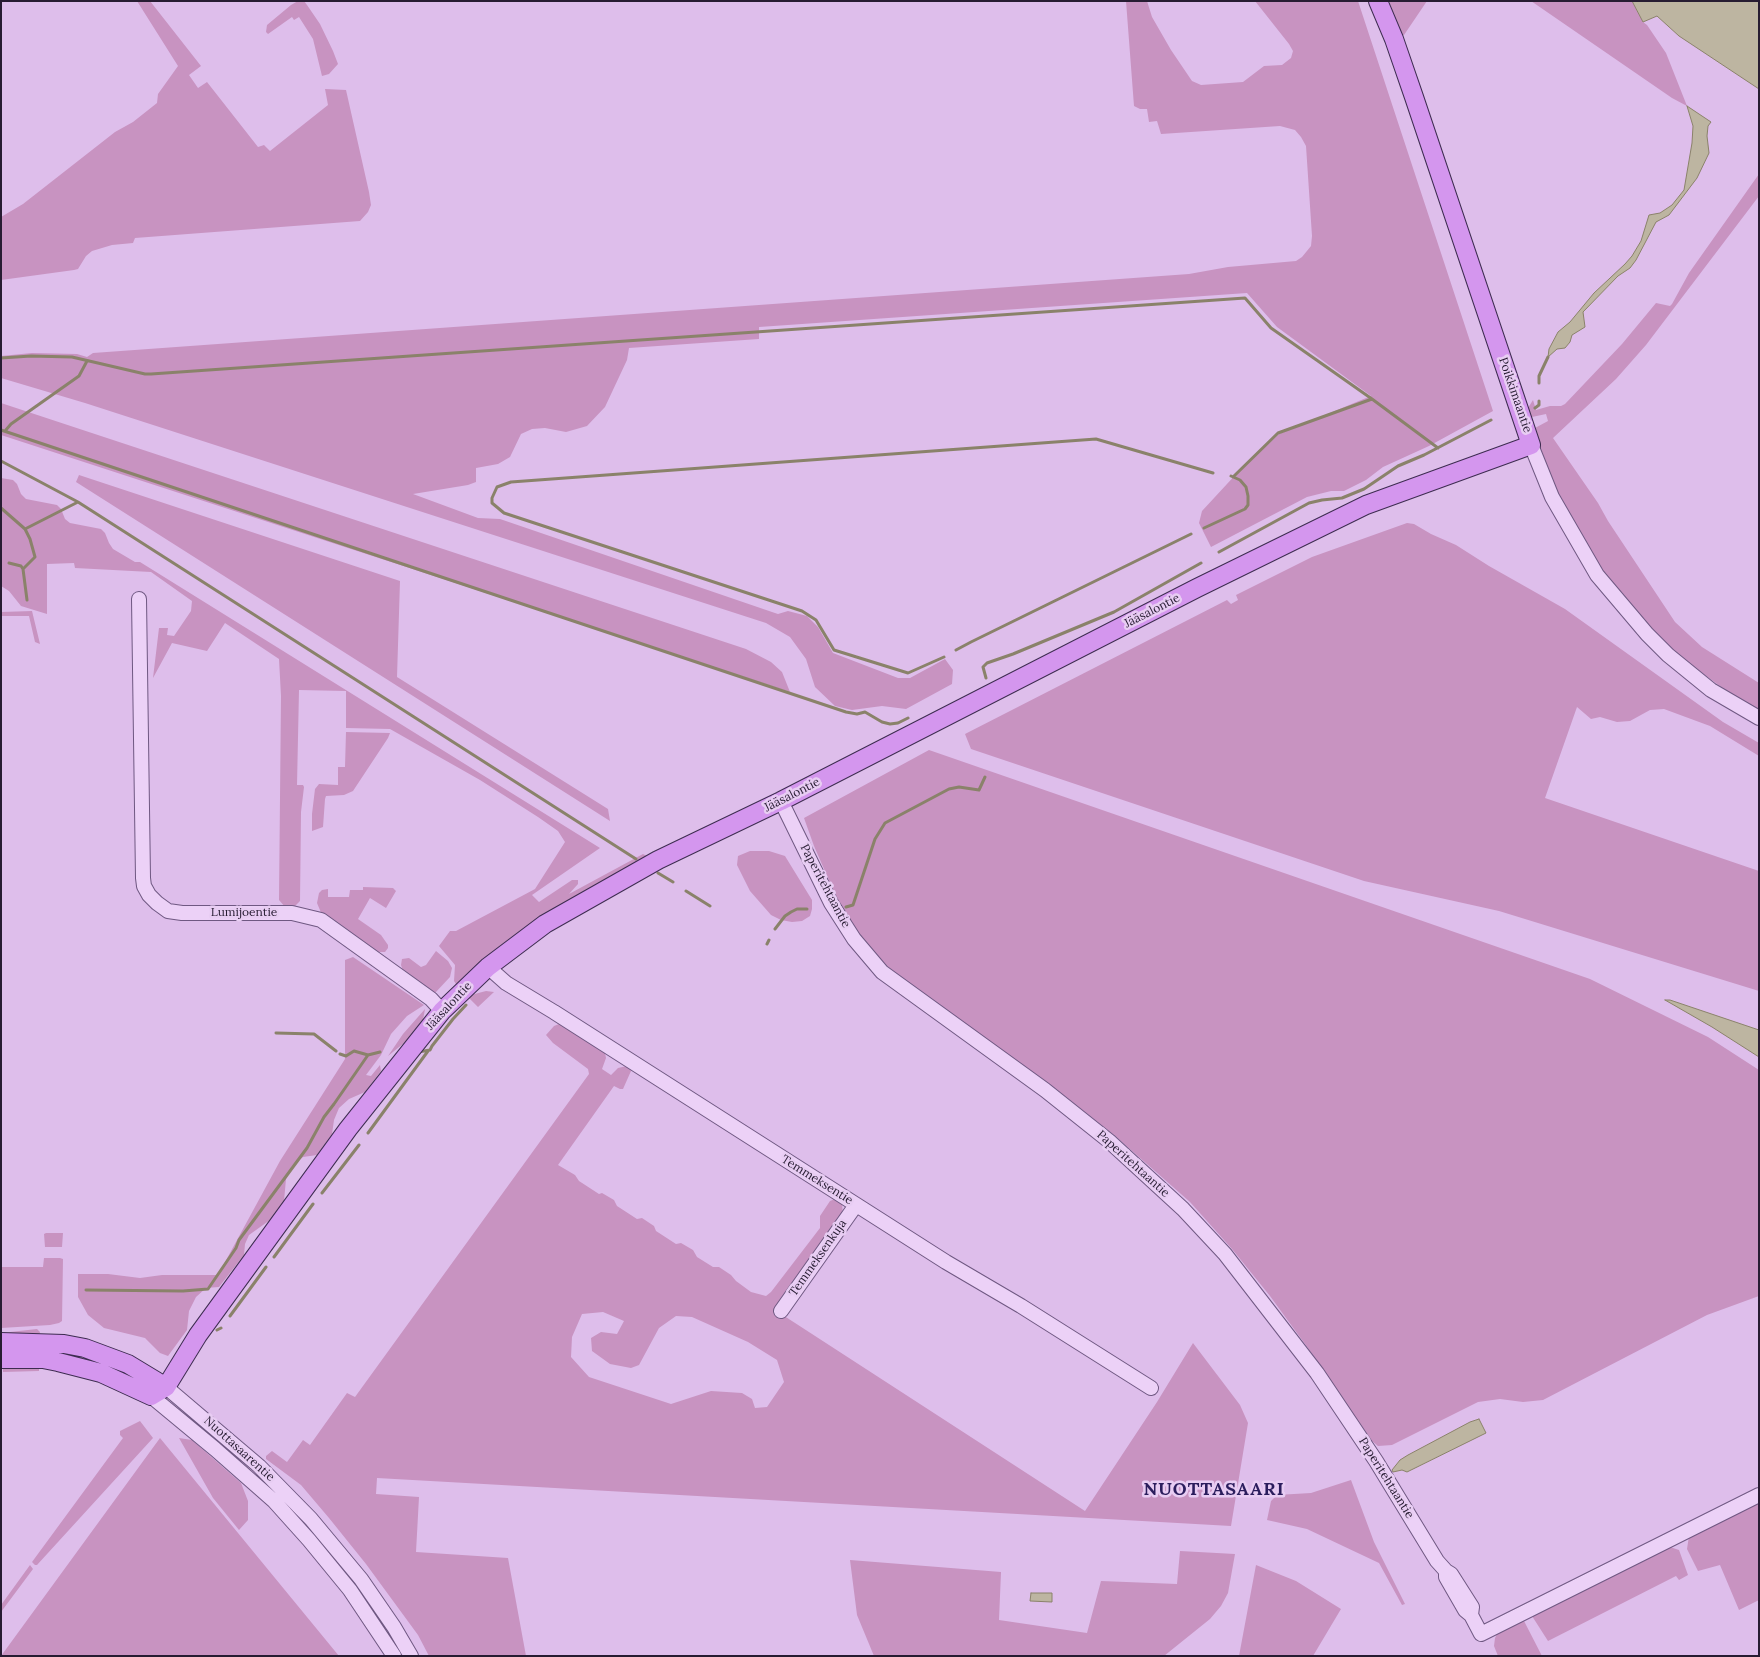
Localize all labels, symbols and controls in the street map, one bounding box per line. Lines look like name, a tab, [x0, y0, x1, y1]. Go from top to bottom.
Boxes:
street label: Poikkimaantie	[1495, 355, 1535, 435]
street label: Jääsalontie	[1122, 591, 1182, 631]
street label: Jääsalontie	[762, 775, 822, 815]
street label: Paperitehtaantie	[797, 842, 853, 930]
street label: Lumijoentie	[211, 906, 277, 920]
street label: Jääsalontie	[423, 979, 475, 1033]
street label: Paperitehtaantie	[1094, 1128, 1172, 1200]
street label: Temmeksentie	[779, 1152, 855, 1208]
street label: Temmeksenkuja	[786, 1217, 850, 1299]
street label: Nuottasaarentie	[201, 1413, 277, 1485]
street label: Paperitehtaantie	[1355, 1435, 1417, 1521]
district label: NUOTTASAARI	[1142, 1479, 1286, 1501]

